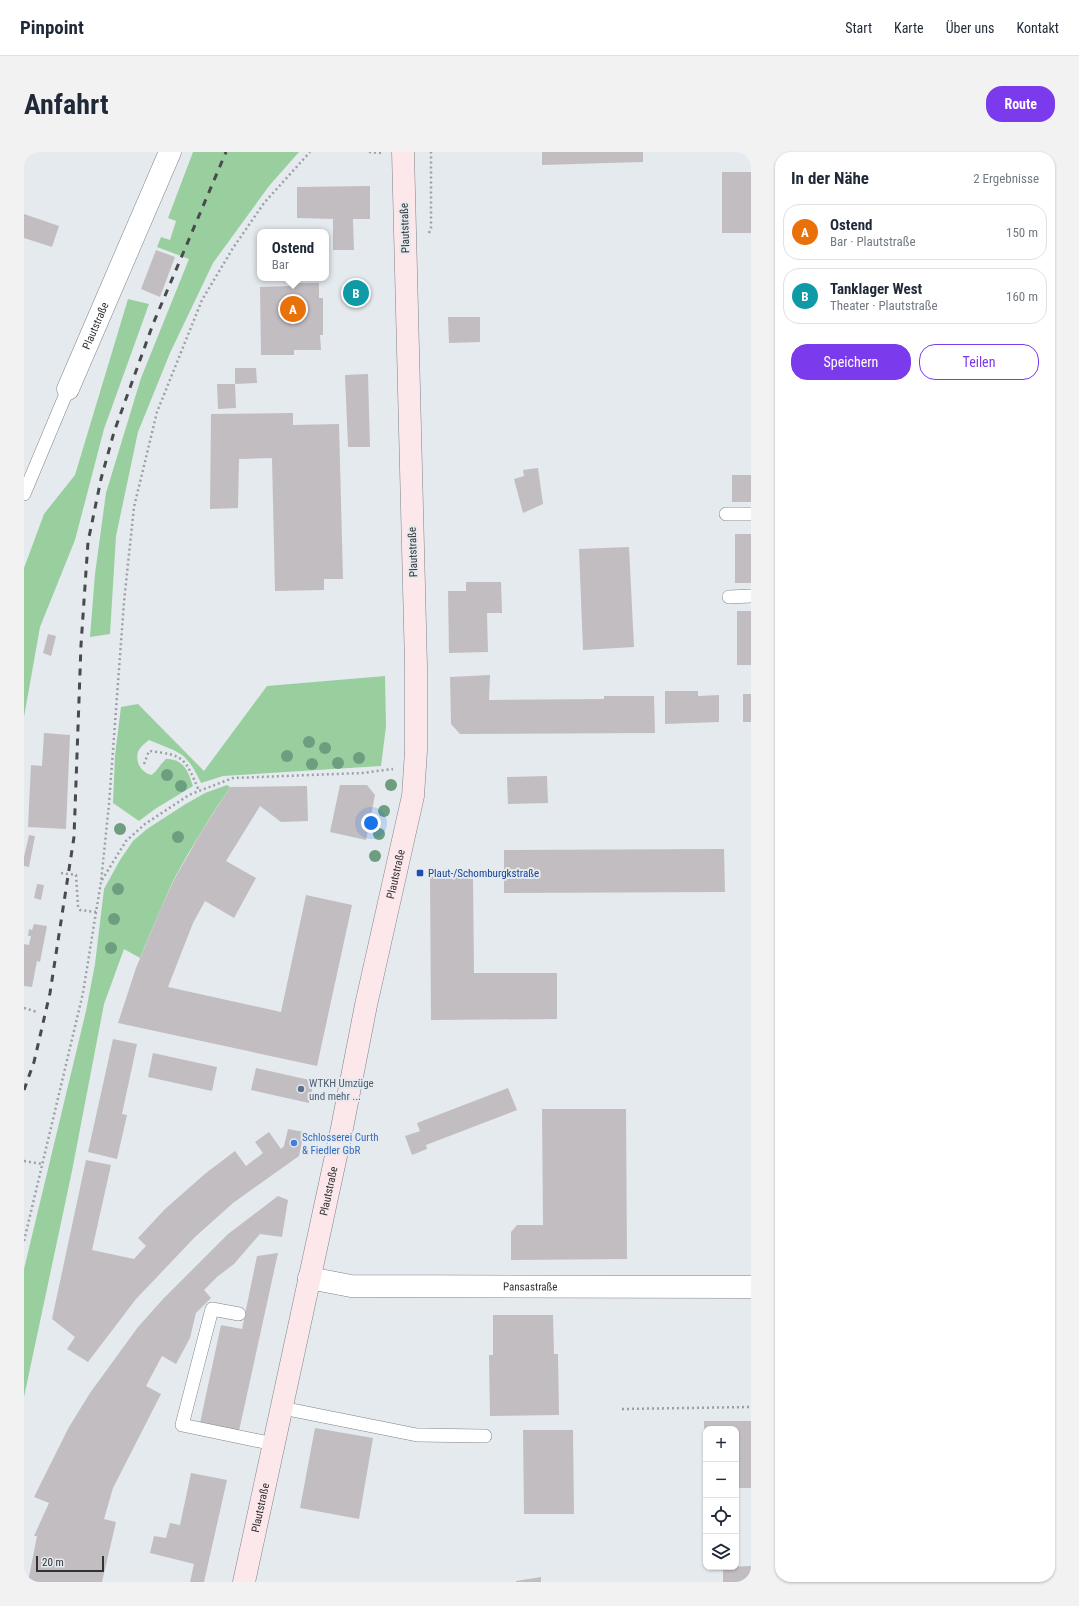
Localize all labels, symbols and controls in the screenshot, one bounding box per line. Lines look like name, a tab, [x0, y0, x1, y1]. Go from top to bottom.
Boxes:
text: Pinpoint	[20, 16, 84, 39]
text: Start	[845, 20, 872, 36]
text: Karte	[894, 20, 924, 36]
text: Über uns	[946, 20, 994, 36]
text: Kontakt	[1016, 20, 1059, 36]
button: Route	[986, 86, 1055, 122]
text: Anfahrt	[24, 88, 109, 121]
text: In der Nähe	[791, 168, 869, 188]
text: 2 Ergebnisse	[973, 171, 1039, 186]
street label: Plautstraße	[398, 203, 412, 253]
text: Ostend	[830, 216, 872, 234]
text: A	[801, 225, 809, 240]
text: 150 m	[1006, 225, 1038, 240]
popup	[257, 229, 329, 281]
text: Bar · Plautstraße	[830, 234, 916, 249]
text: Ostend	[272, 239, 314, 257]
text: Bar	[272, 257, 289, 272]
pin: B	[343, 278, 369, 308]
text: Tanklager West	[830, 280, 922, 298]
text: B	[801, 289, 809, 304]
text: 160 m	[1006, 289, 1038, 304]
pin: A	[280, 294, 306, 324]
text: Theater · Plautstraße	[830, 298, 938, 313]
street label: Plautstraße	[79, 300, 111, 351]
button: Speichern	[791, 344, 911, 380]
button: Teilen	[919, 344, 1039, 380]
street label: Plautstraße	[406, 527, 420, 577]
your location	[361, 813, 381, 833]
street label: Plautstraße	[384, 848, 407, 900]
place label: Plaut-/Schomburgkstraße	[428, 867, 539, 880]
marker: Plaut-/Schomburgkstraße	[415, 868, 425, 878]
place label: WTKH Umzüge und mehr ...	[309, 1077, 374, 1103]
marker: WTKH Umzüge und mehr ...	[296, 1084, 306, 1094]
place label: Schlosserei Curth & Fiedler GbR	[302, 1131, 379, 1157]
marker: Schlosserei Curth & Fiedler GbR	[289, 1138, 299, 1148]
street label: Plautstraße	[317, 1165, 340, 1217]
street label: Pansastraße	[503, 1280, 558, 1293]
map controls	[703, 1426, 739, 1570]
button: +	[703, 1426, 739, 1462]
button: −	[703, 1462, 739, 1498]
street label: Plautstraße	[248, 1482, 272, 1534]
button: locate	[703, 1498, 739, 1534]
button: layers	[703, 1534, 739, 1570]
scale bar	[36, 1554, 104, 1573]
text: 20 m	[42, 1556, 64, 1569]

